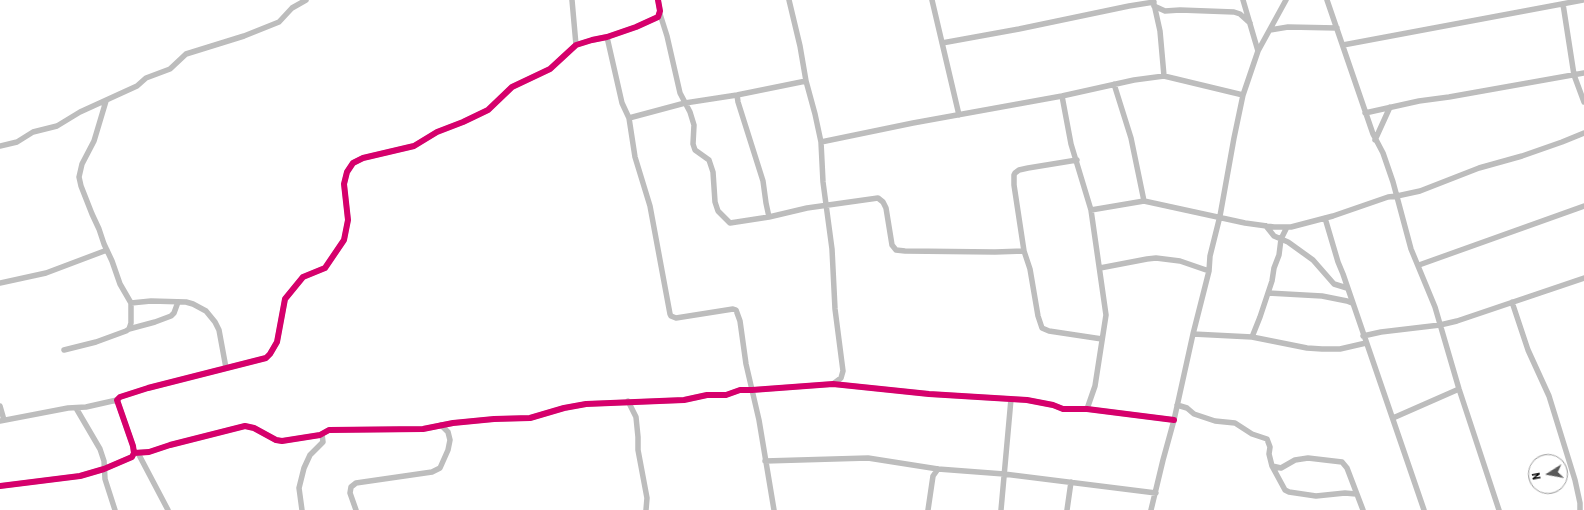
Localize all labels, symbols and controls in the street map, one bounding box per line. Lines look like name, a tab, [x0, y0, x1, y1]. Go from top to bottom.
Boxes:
north arrow	[1528, 454, 1568, 494]
text: N	[1530, 472, 1544, 481]

